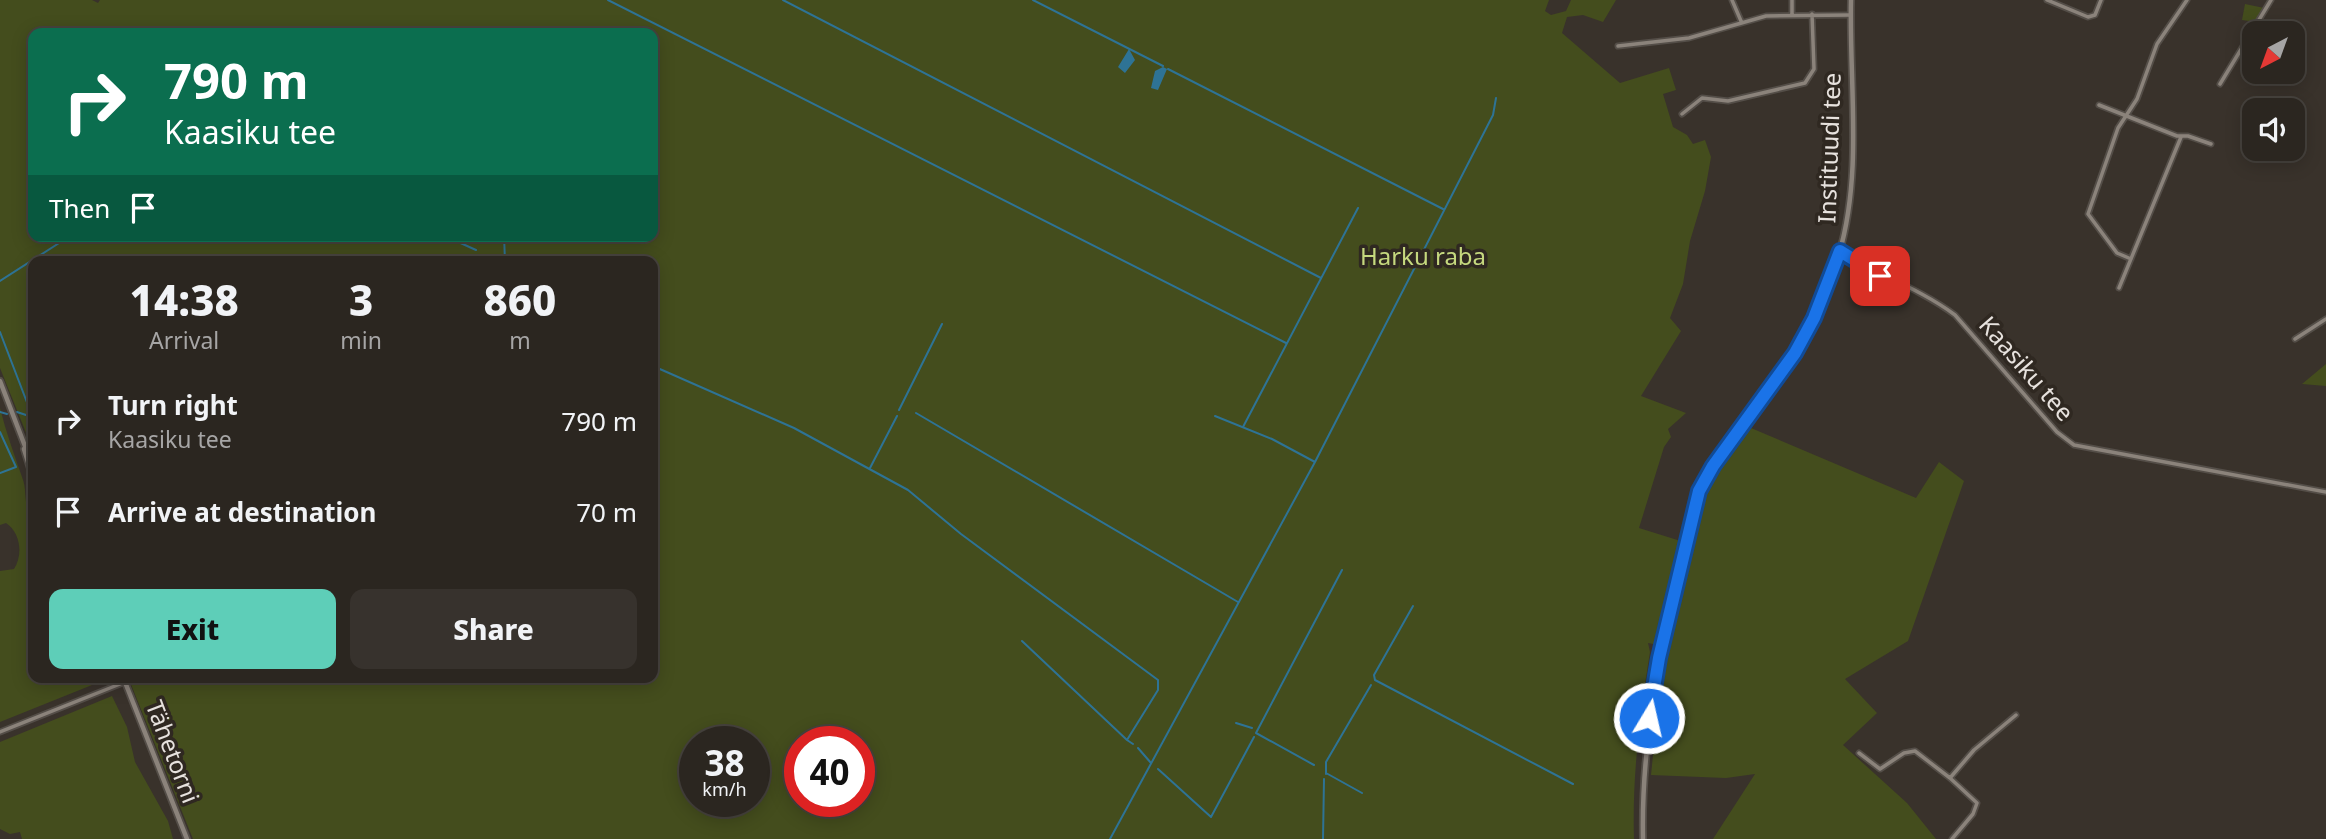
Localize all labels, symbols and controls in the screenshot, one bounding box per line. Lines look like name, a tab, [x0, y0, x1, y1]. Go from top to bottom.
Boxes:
north arrow	[2242, 21, 2305, 84]
map controls	[2242, 21, 2305, 161]
text: 790 m	[164, 47, 309, 113]
icon: right	[49, 56, 140, 147]
street label: Instituudi tee	[1809, 72, 1848, 224]
button: sound	[2242, 98, 2305, 161]
text: Kaasiku tee	[164, 110, 336, 153]
icon: arrive	[124, 189, 162, 227]
text: Then	[49, 190, 110, 226]
park label: Harku raba	[1360, 239, 1486, 272]
pin	[1850, 246, 1910, 306]
icon: arrive	[1861, 257, 1899, 295]
text: 14:38	[130, 271, 239, 328]
text: 3	[349, 271, 373, 328]
text: 860	[484, 271, 556, 328]
street label: Kaasiku tee	[1972, 308, 2082, 428]
text: Arrival	[149, 324, 219, 356]
text: min	[340, 324, 382, 356]
text: m	[509, 324, 531, 356]
text: Turn right	[108, 387, 238, 423]
icon: right	[49, 402, 87, 440]
text: 790 m	[561, 403, 637, 439]
text: Kaasiku tee	[108, 423, 232, 455]
icon: arrive	[49, 493, 87, 531]
text: Arrive at destination	[108, 494, 377, 530]
text: 70 m	[576, 494, 637, 530]
button: Exit	[49, 589, 336, 669]
button: Share	[350, 589, 637, 669]
position arrow	[1612, 681, 1686, 755]
street label: Tähetorni	[139, 695, 208, 808]
speed limit sign: 40	[784, 726, 875, 817]
text: 38	[704, 739, 745, 786]
text: km/h	[702, 777, 747, 801]

